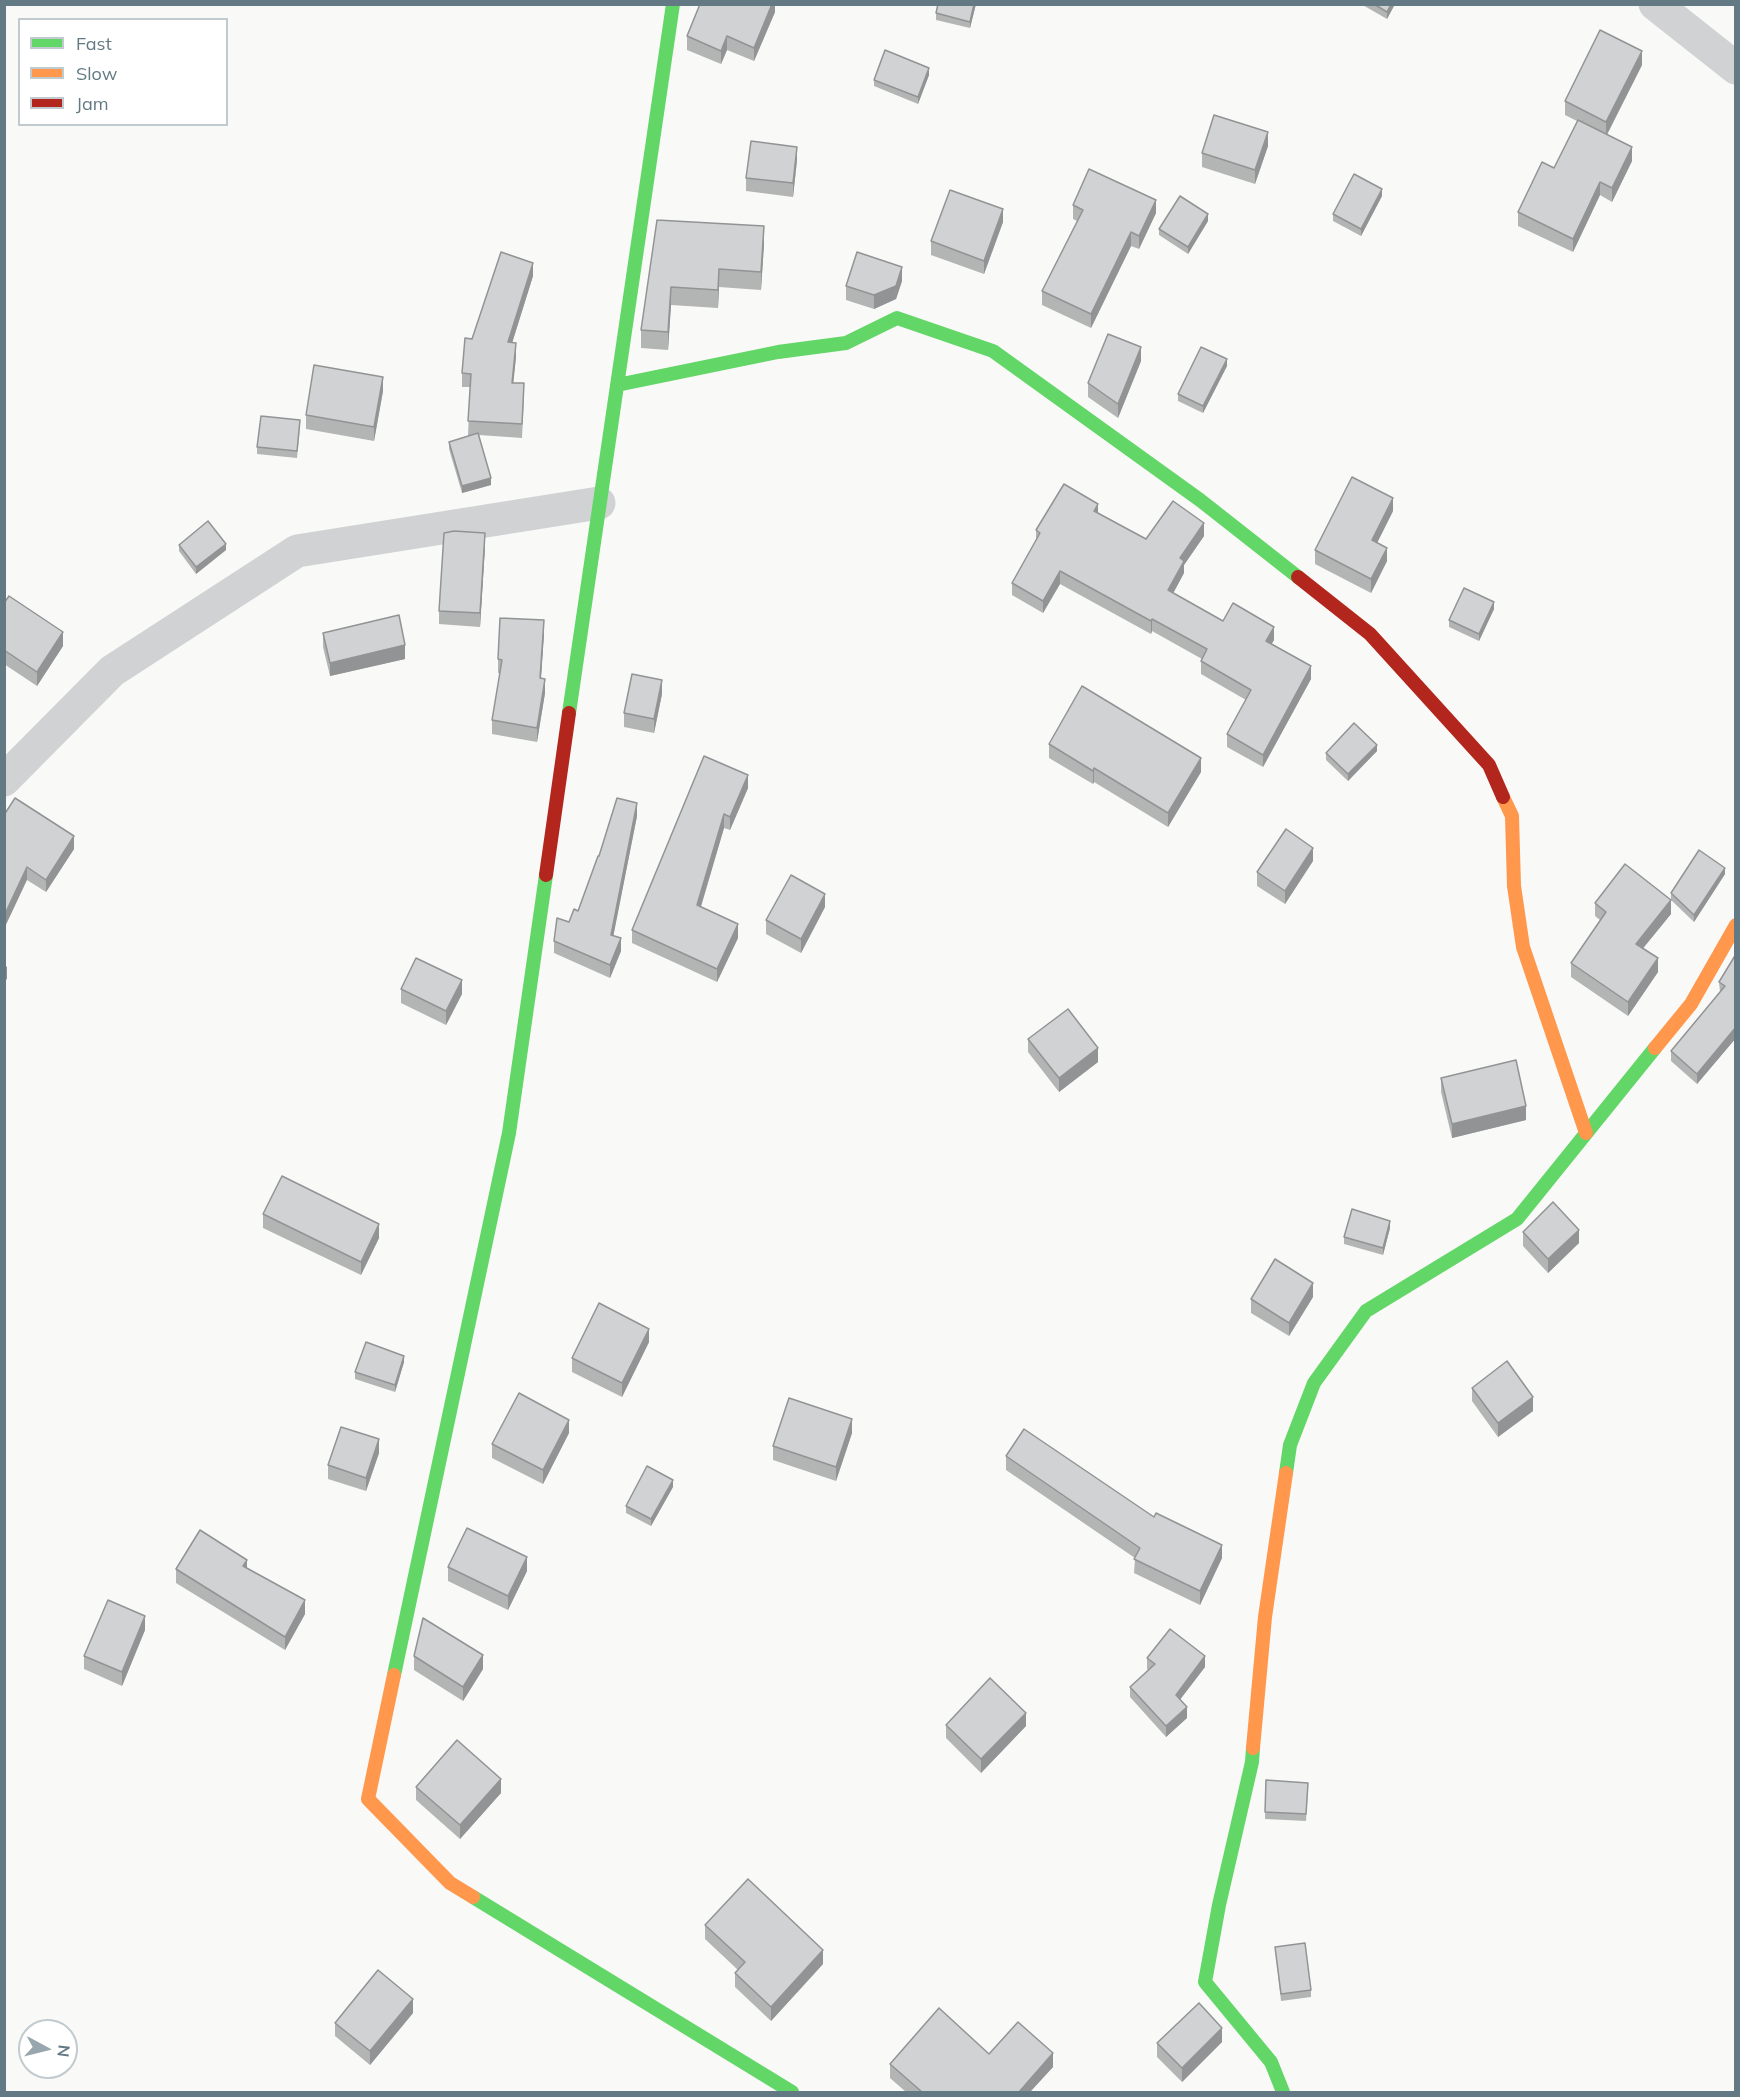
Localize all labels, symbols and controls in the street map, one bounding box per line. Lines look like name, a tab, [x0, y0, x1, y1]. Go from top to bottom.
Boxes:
legend	[18, 18, 228, 126]
text: Fast	[76, 32, 112, 55]
text: Slow	[76, 62, 117, 85]
text: Jam	[76, 92, 109, 115]
north arrow	[18, 2019, 78, 2079]
text: N	[53, 2044, 75, 2058]

